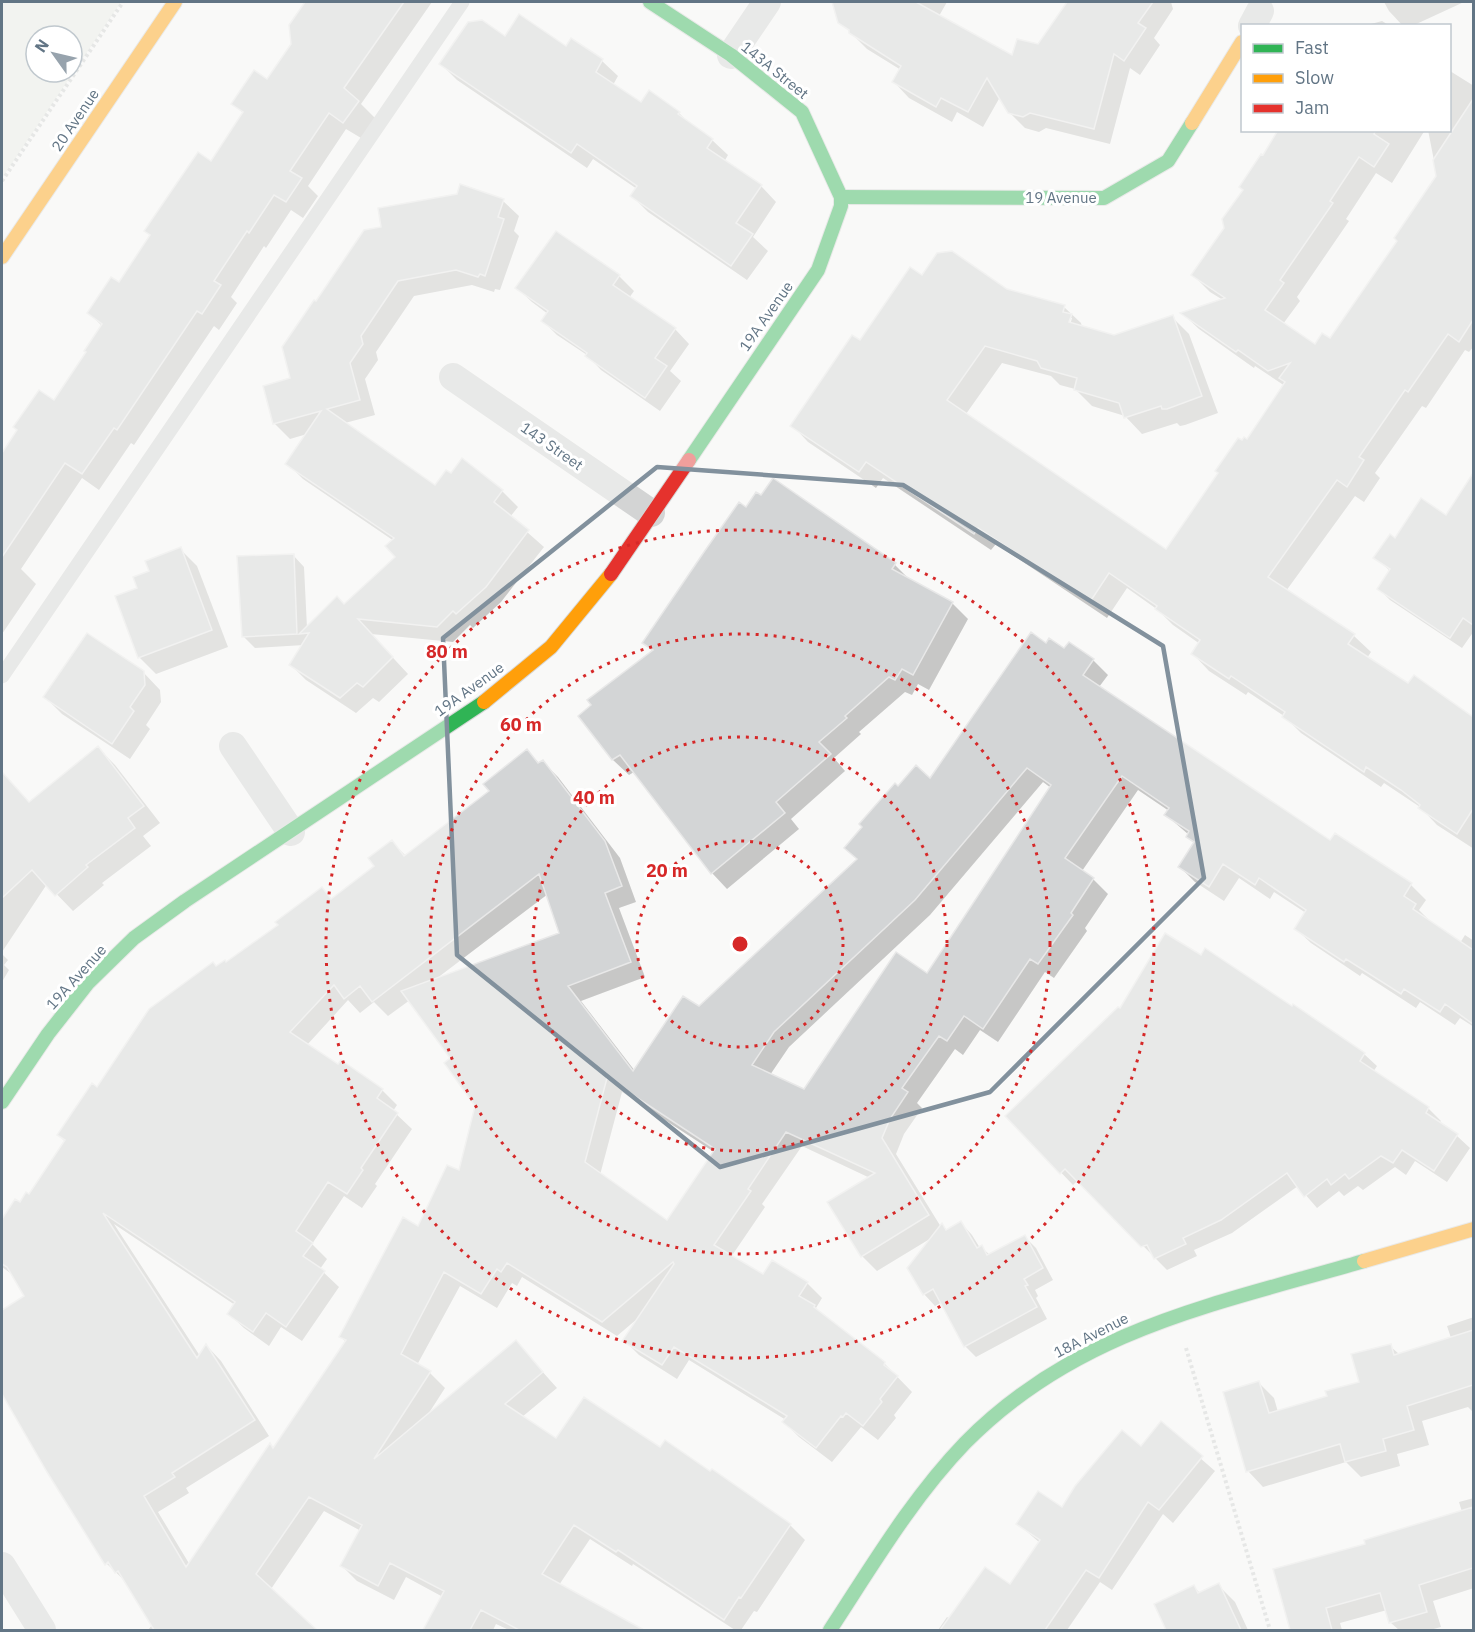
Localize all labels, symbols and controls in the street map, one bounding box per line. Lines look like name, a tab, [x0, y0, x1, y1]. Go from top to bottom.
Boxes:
north arrow	[24, 24, 84, 84]
legend	[1241, 24, 1451, 132]
text: N	[30, 35, 53, 56]
text: Fast	[1295, 36, 1329, 59]
street label: 143A Street	[737, 37, 813, 103]
text: Slow	[1295, 66, 1334, 89]
street label: 20 Avenue	[47, 85, 103, 155]
text: Jam	[1295, 96, 1330, 119]
street label: 19 Avenue	[1025, 188, 1097, 207]
street label: 19A Avenue	[735, 277, 797, 355]
street label: 143 Street	[517, 418, 587, 474]
text: 80 m	[426, 640, 468, 663]
street label: 19A Avenue	[431, 657, 507, 721]
text: 60 m	[500, 713, 542, 736]
text: 40 m	[573, 786, 615, 809]
text: 20 m	[646, 859, 688, 882]
centre of rings	[730, 934, 750, 954]
street label: 19A Avenue	[42, 940, 110, 1014]
street label: 18A Avenue	[1050, 1308, 1132, 1362]

